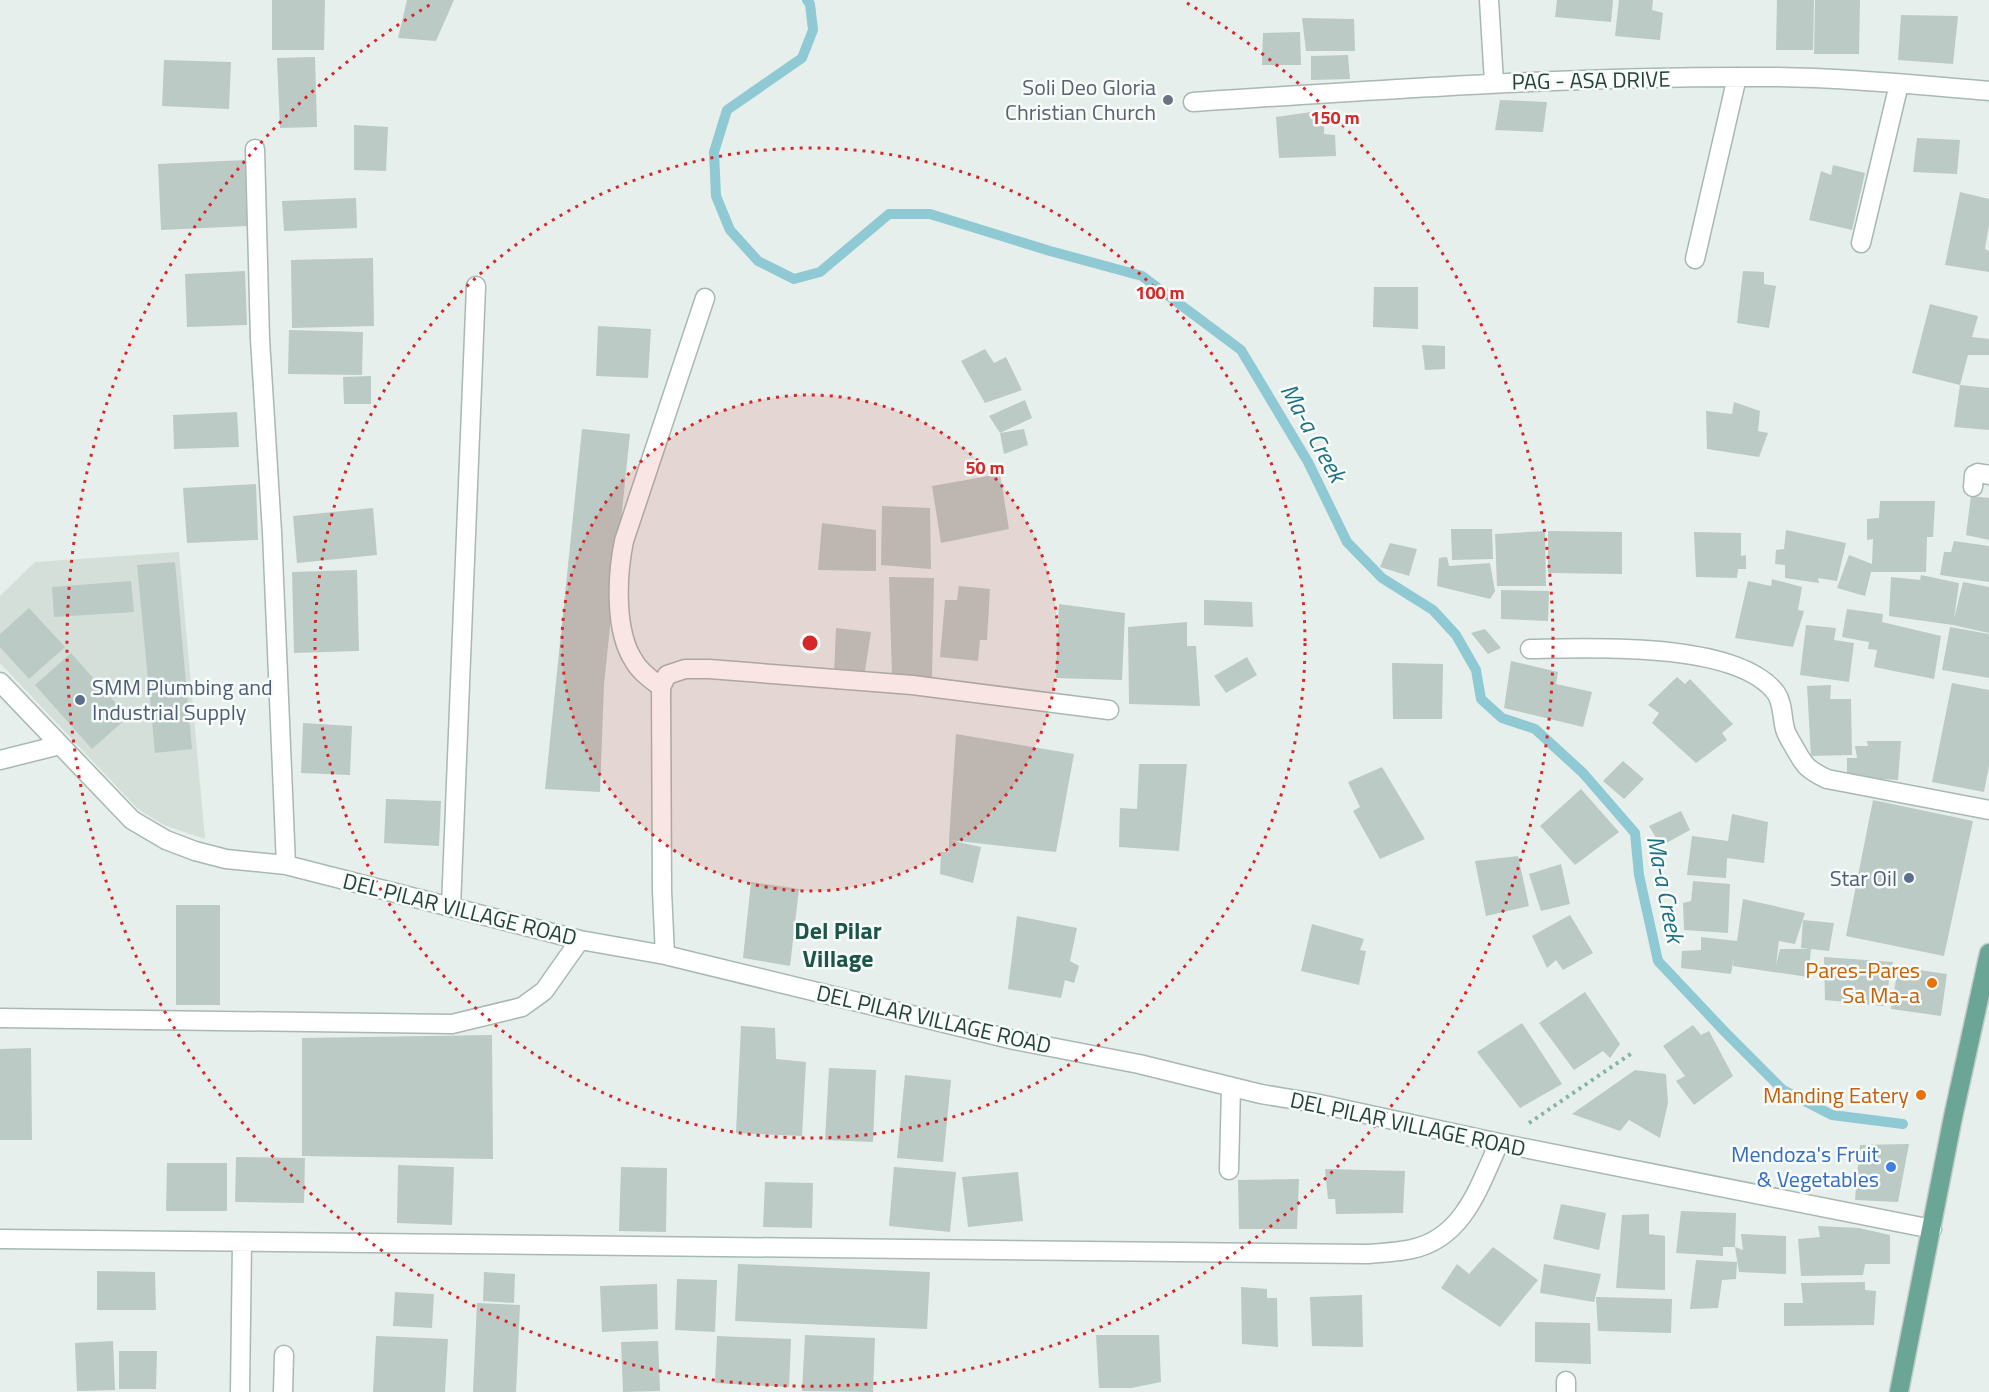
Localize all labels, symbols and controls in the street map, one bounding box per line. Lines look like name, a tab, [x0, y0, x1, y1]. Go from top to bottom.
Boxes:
street label: PAG - ASA DRIVE	[1511, 62, 1671, 98]
place label: Soli Deo Gloria Christian Church	[1005, 70, 1156, 129]
marker: Soli Deo Gloria Christian Church	[1161, 93, 1175, 107]
text: 150 m	[1310, 104, 1360, 131]
text: 100 m	[1135, 279, 1185, 306]
water label: Ma-a Creek	[1272, 376, 1357, 491]
text: 50 m	[965, 454, 1005, 481]
centre of rings	[800, 633, 820, 653]
place label: SMM Plumbing and Industrial Supply	[92, 670, 273, 729]
marker: SMM Plumbing and Industrial Supply	[73, 693, 87, 707]
water label: Ma-a Creek	[1638, 832, 1695, 949]
place label: Star Oil	[1830, 861, 1897, 895]
street label: DEL PILAR VILLAGE ROAD	[339, 863, 581, 955]
marker: Star Oil	[1902, 871, 1916, 885]
district label: Del Pilar Village	[794, 912, 882, 976]
place label: Pares-Pares Sa Ma-a	[1805, 953, 1920, 1012]
street label: DEL PILAR VILLAGE ROAD	[813, 975, 1055, 1063]
marker: Pares-Pares Sa Ma-a	[1925, 976, 1939, 990]
place label: Manding Eatery	[1763, 1078, 1909, 1112]
street label: DEL PILAR VILLAGE ROAD	[1287, 1082, 1529, 1166]
marker: Manding Eatery	[1914, 1088, 1928, 1102]
place label: Mendoza's Fruit & Vegetables	[1731, 1137, 1879, 1196]
marker: Mendoza's Fruit & Vegetables	[1884, 1160, 1898, 1174]

